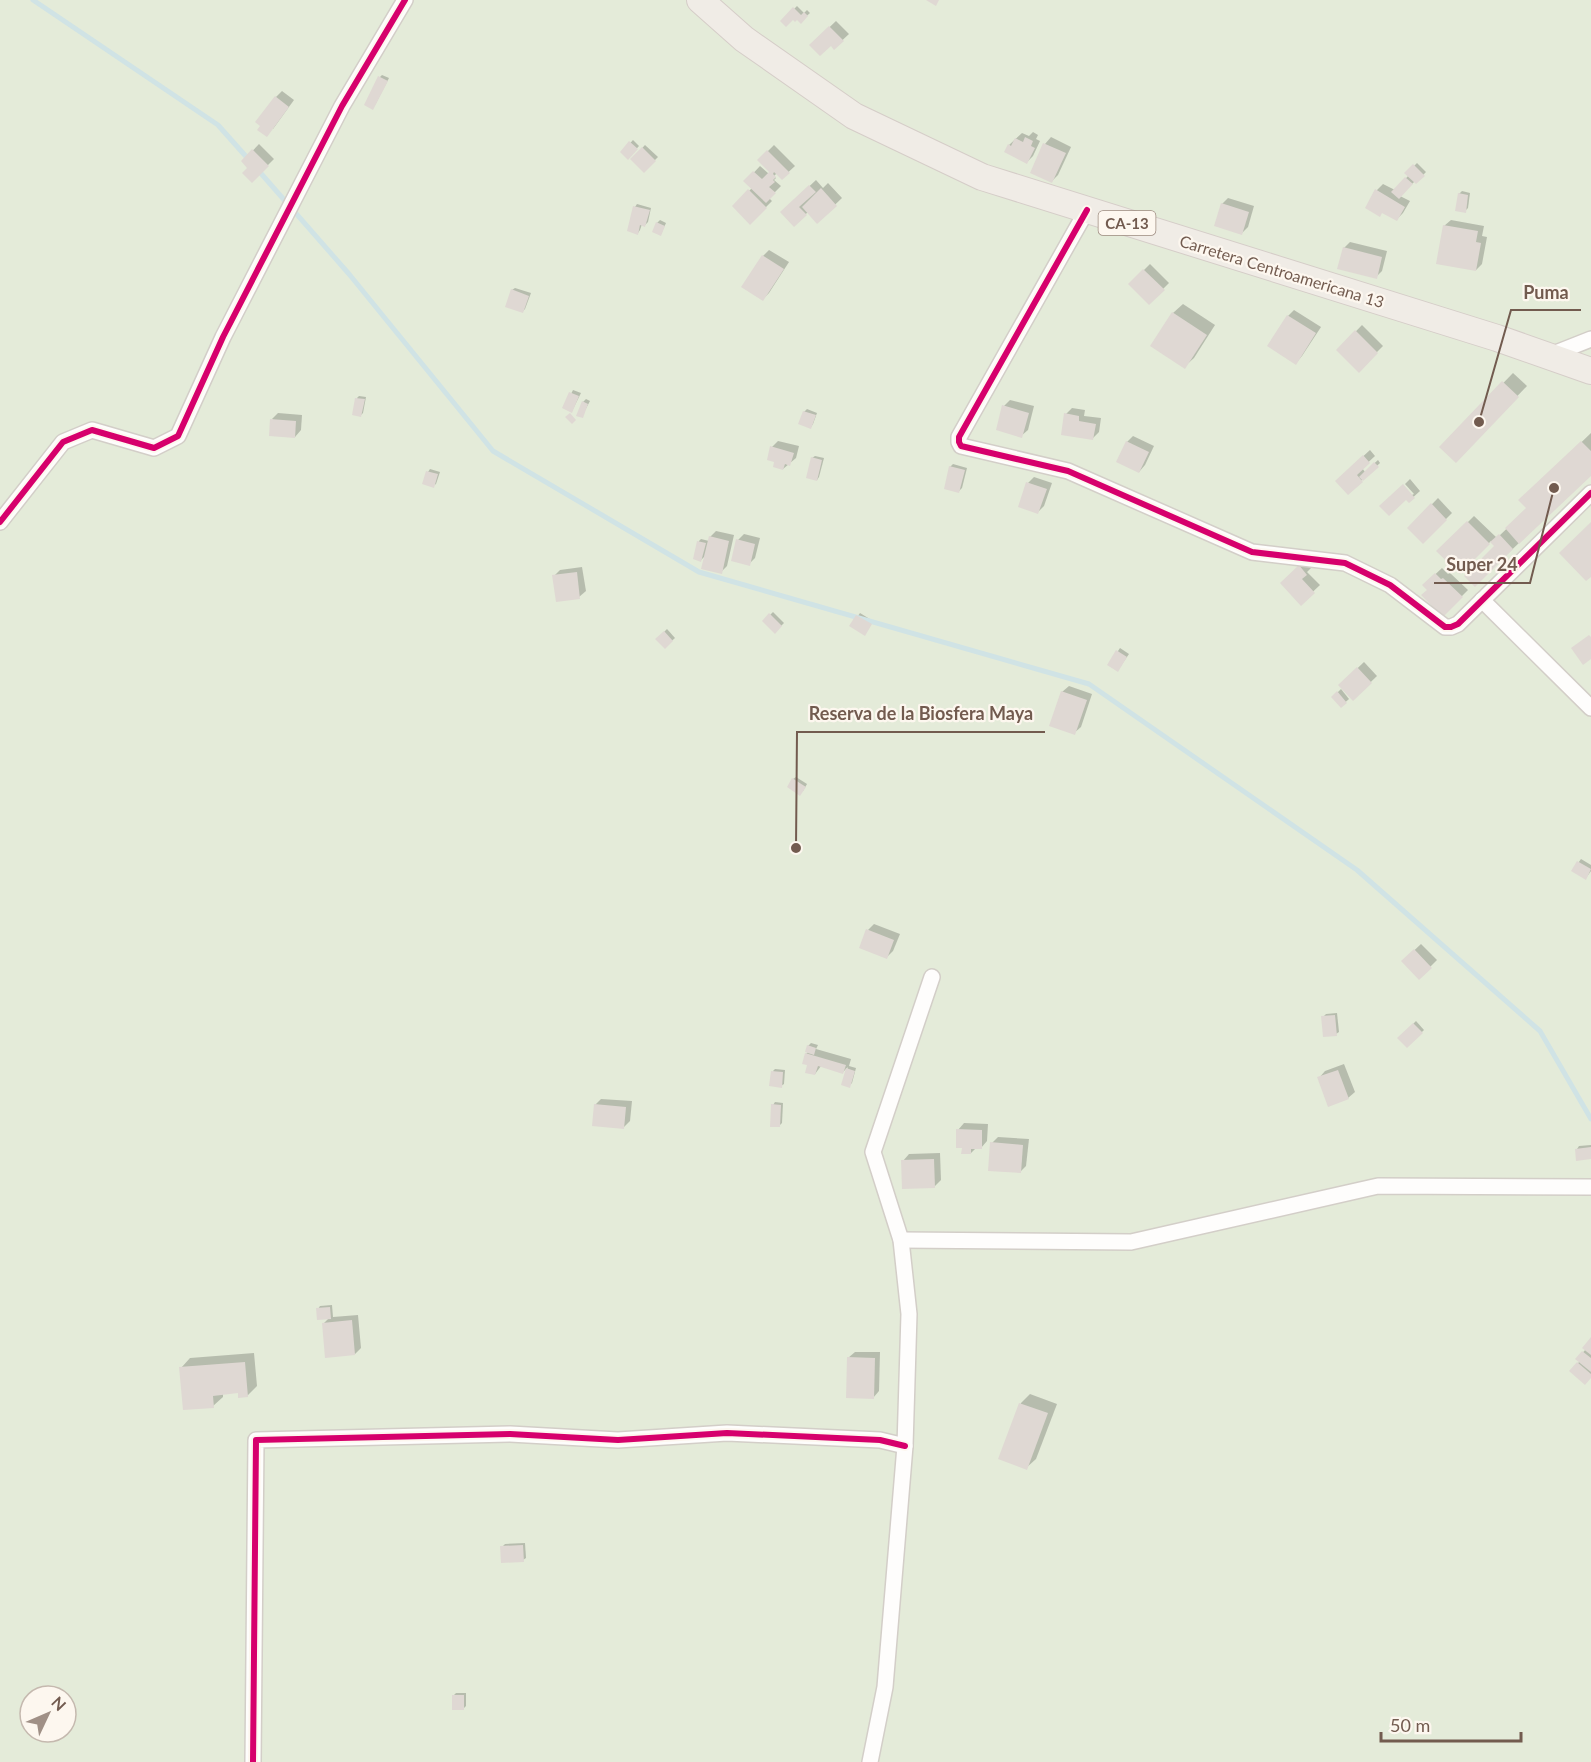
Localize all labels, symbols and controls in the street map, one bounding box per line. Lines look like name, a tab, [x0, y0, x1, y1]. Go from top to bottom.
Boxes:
road number: CA-13	[1098, 211, 1156, 235]
street label: Carretera Centroamericana 13	[1178, 231, 1386, 311]
callout: Puma	[1511, 274, 1581, 310]
text: Puma	[1523, 281, 1569, 303]
callout: Super 24	[1434, 547, 1530, 583]
text: Super 24	[1446, 553, 1518, 575]
callout: Reserva de la Biosfera Maya	[797, 696, 1045, 732]
text: Reserva de la Biosfera Maya	[809, 702, 1033, 724]
north arrow	[18, 1684, 78, 1744]
text: N	[48, 1692, 70, 1714]
scale bar	[1381, 1705, 1520, 1743]
text: 50 m	[1390, 1714, 1430, 1736]

